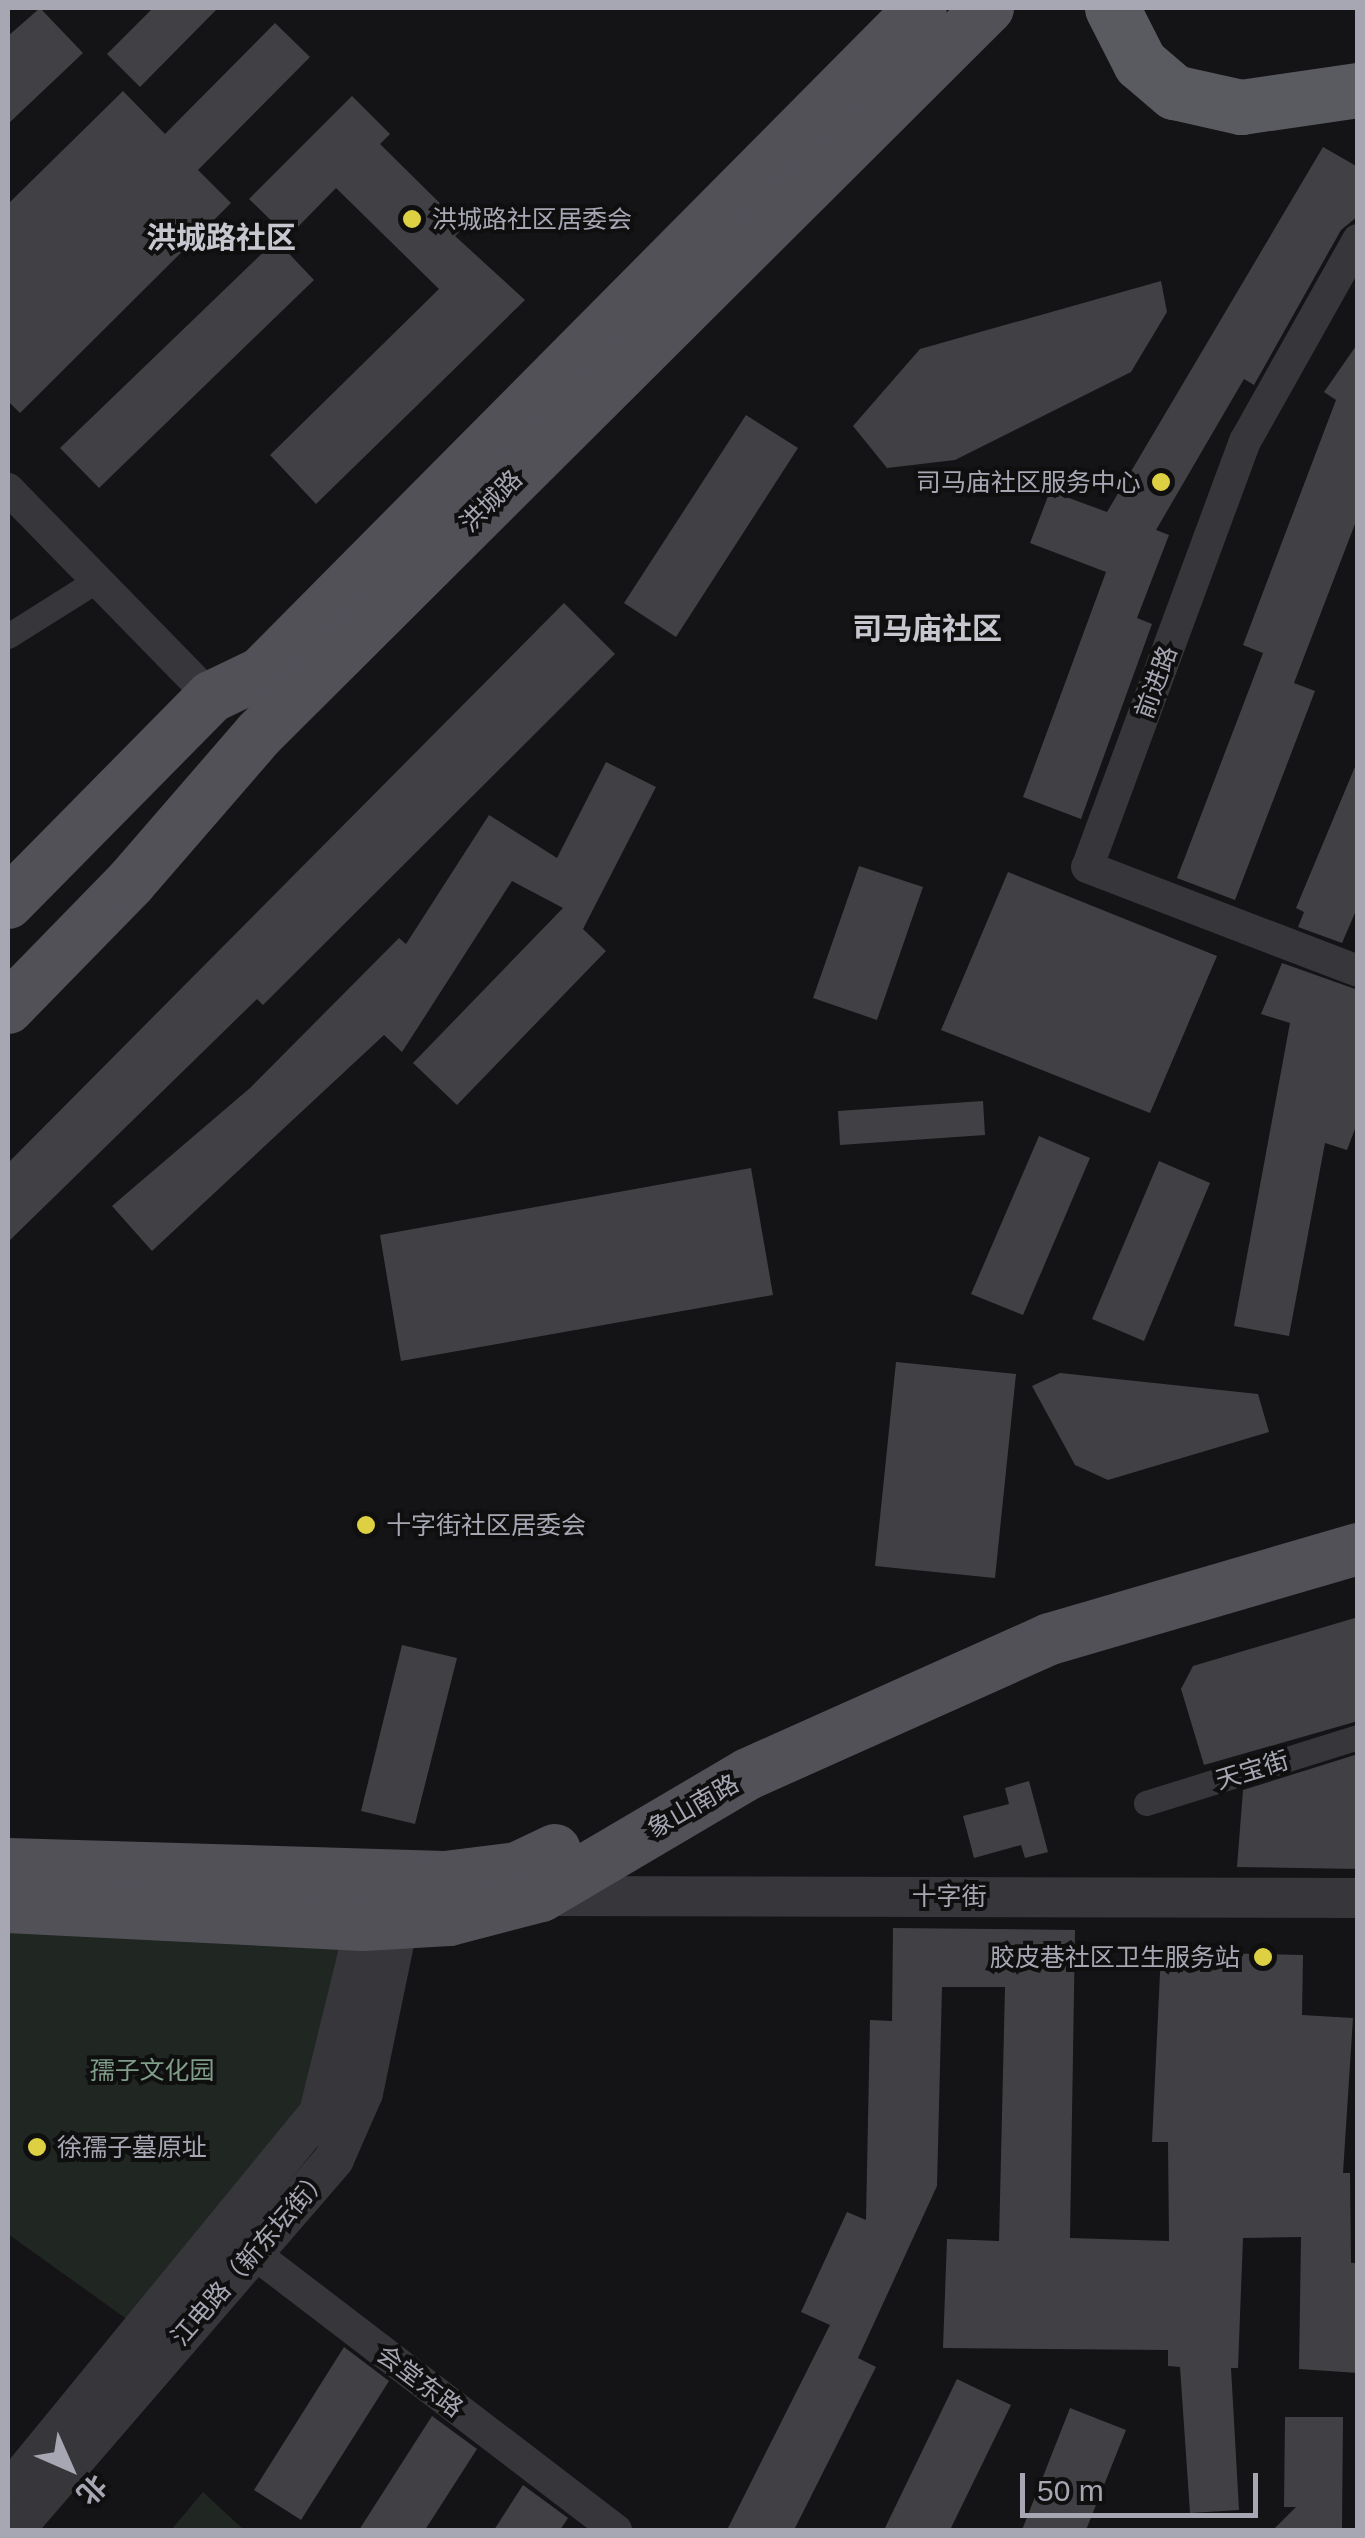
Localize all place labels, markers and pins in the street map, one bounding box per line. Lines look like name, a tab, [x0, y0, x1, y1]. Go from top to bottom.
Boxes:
place label: 洪城路社区居委会	[432, 204, 632, 234]
marker: 洪城路社区居委会	[401, 208, 423, 230]
place label: 司马庙社区服务中心	[916, 467, 1141, 497]
marker: 司马庙社区服务中心	[1150, 471, 1172, 493]
place label: 十字街社区居委会	[386, 1510, 586, 1540]
marker: 十字街社区居委会	[355, 1514, 377, 1536]
place label: 胶皮巷社区卫生服务站	[990, 1942, 1240, 1972]
marker: 胶皮巷社区卫生服务站	[1250, 1944, 1276, 1970]
place label: 徐孺子墓原址	[57, 2132, 207, 2162]
marker: 徐孺子墓原址	[26, 2136, 48, 2158]

